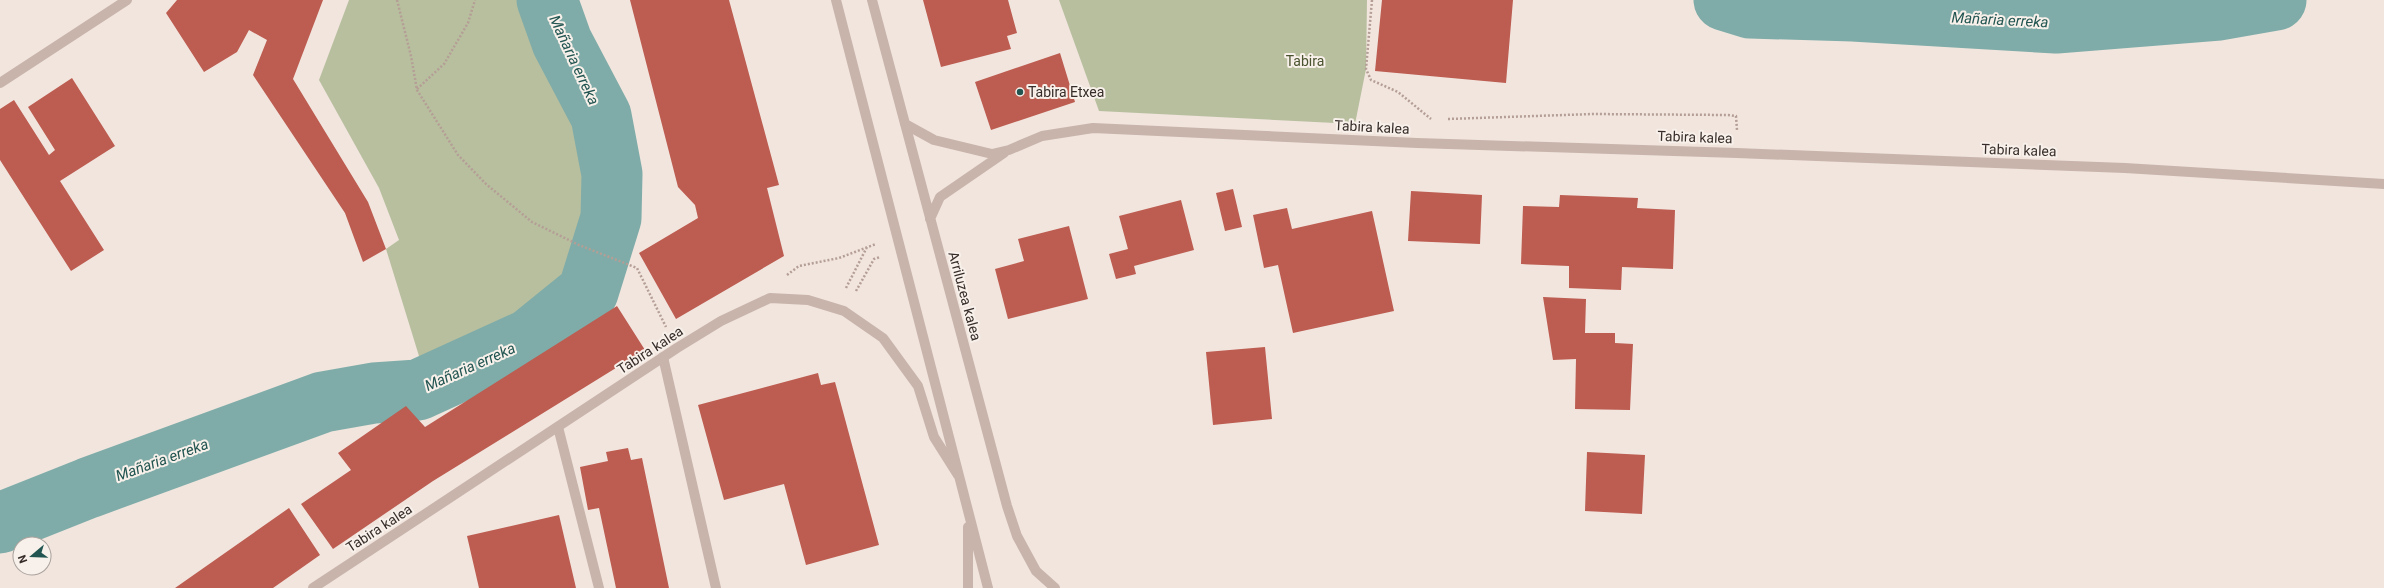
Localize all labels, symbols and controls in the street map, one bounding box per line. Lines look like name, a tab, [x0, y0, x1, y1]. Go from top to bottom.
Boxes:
water label: Mañaria erreka	[1951, 8, 2049, 32]
water label: Mañaria erreka	[545, 12, 603, 108]
park label: Tabira	[1286, 53, 1324, 69]
place label: Tabira Etxea	[1028, 84, 1104, 100]
marker: Tabira Etxea	[1015, 87, 1025, 97]
street label: Tabira kalea	[1334, 117, 1410, 137]
street label: Tabira kalea	[1657, 128, 1733, 146]
street label: Tabira kalea	[1981, 141, 2057, 159]
street label: Arriluzea kalea	[945, 250, 985, 342]
street label: Tabira kalea	[614, 323, 686, 377]
water label: Mañaria erreka	[422, 339, 518, 395]
water label: Mañaria erreka	[113, 435, 211, 485]
street label: Tabira kalea	[343, 501, 415, 555]
north arrow	[12, 536, 52, 576]
text: N	[16, 553, 30, 565]

